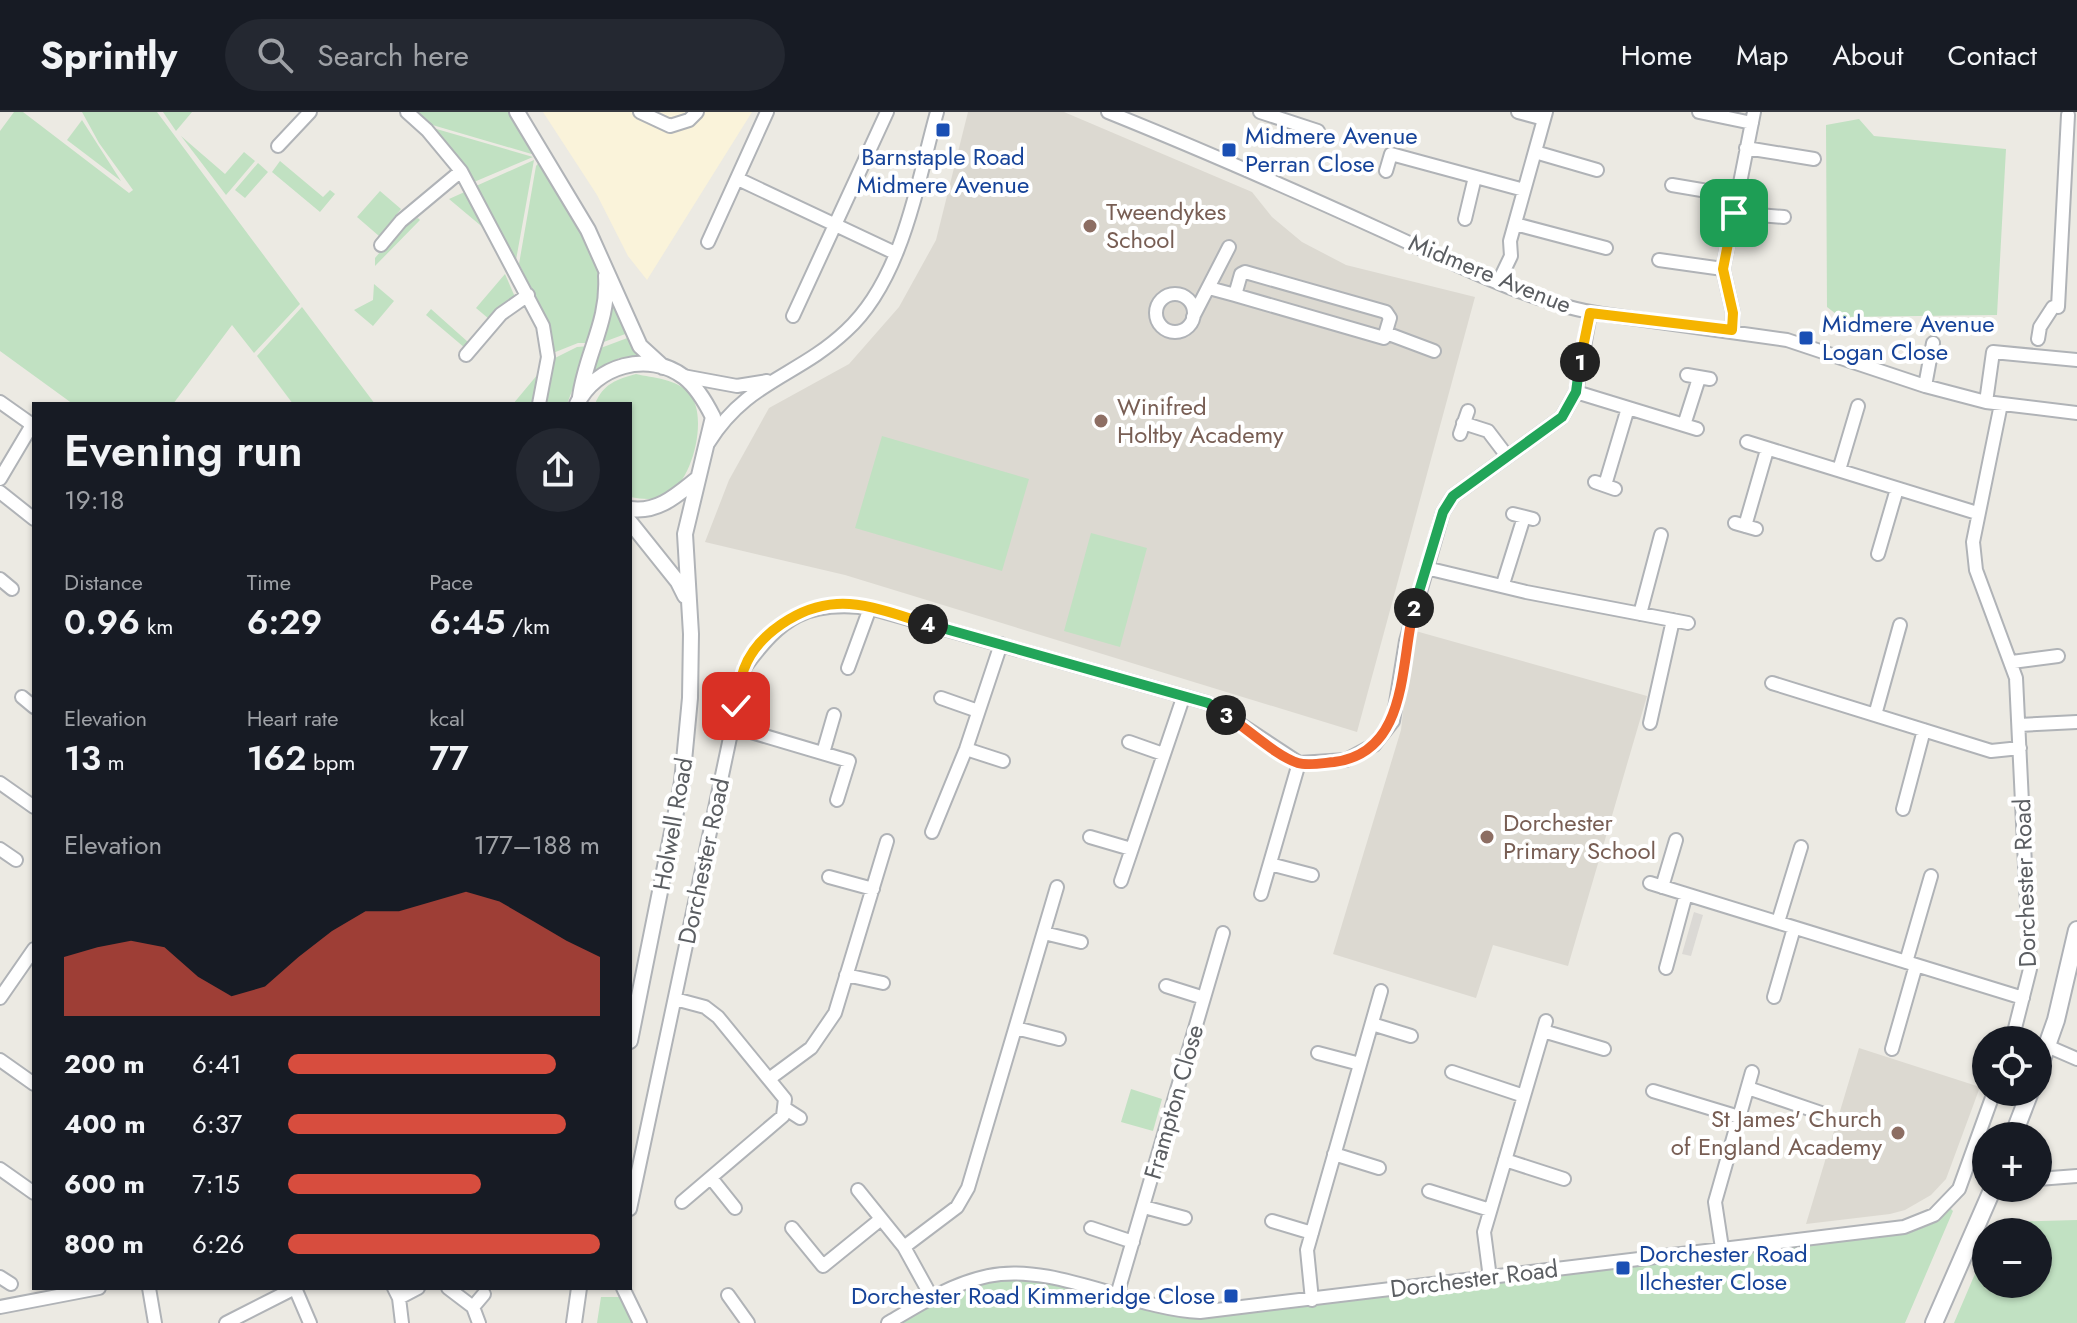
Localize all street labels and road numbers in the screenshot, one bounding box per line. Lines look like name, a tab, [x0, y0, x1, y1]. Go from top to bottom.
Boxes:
street label: Midmere Avenue	[1404, 225, 1577, 322]
street label: Holwell Road	[644, 755, 701, 893]
street label: Dorchester Road	[669, 775, 738, 947]
street label: Dorchester Road	[2004, 798, 2045, 968]
street label: Frampton Close	[1135, 1020, 1212, 1183]
street label: Dorchester Road	[1388, 1251, 1560, 1306]

